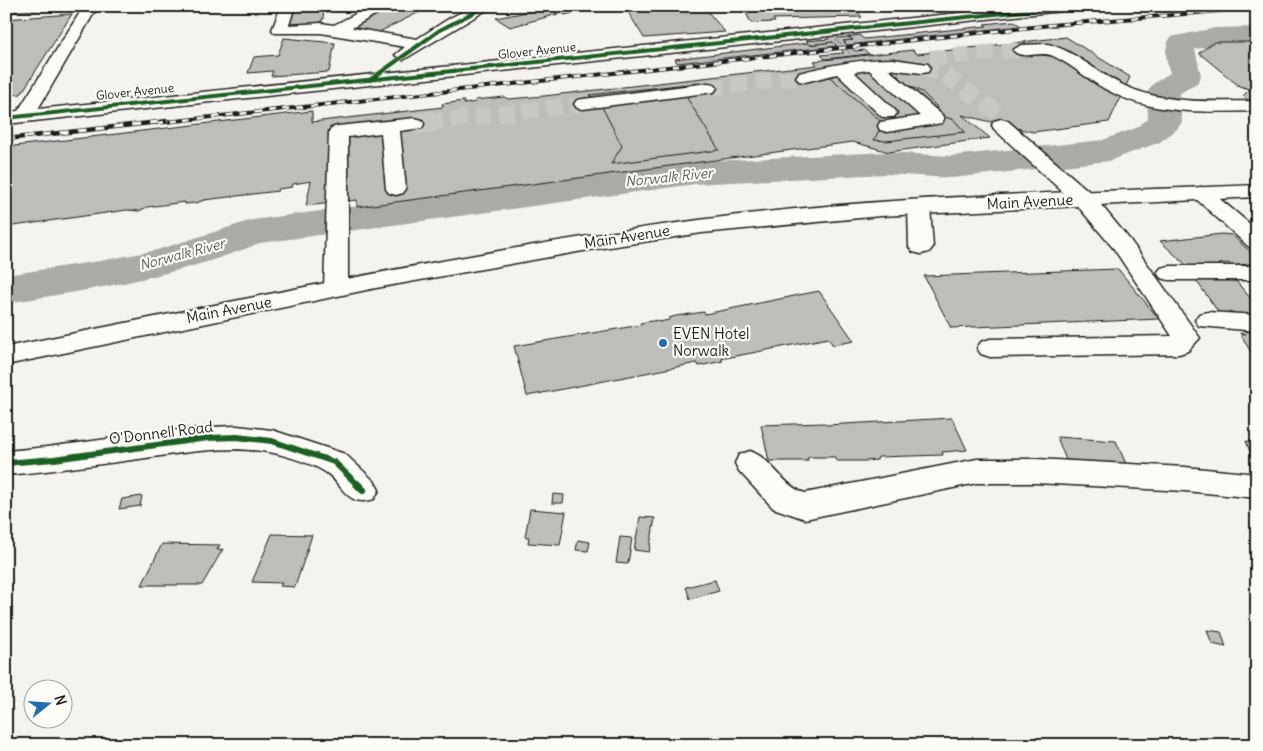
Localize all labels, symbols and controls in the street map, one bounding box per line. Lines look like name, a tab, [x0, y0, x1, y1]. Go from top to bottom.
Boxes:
street label: Glover Avenue	[497, 39, 577, 62]
street label: Glover Avenue	[95, 80, 175, 103]
water label: Norwalk River	[624, 163, 716, 191]
street label: Main Avenue	[986, 190, 1074, 213]
street label: Main Avenue	[583, 220, 671, 253]
water label: Norwalk River	[137, 233, 229, 274]
street label: Main Avenue	[185, 292, 273, 327]
place label: EVEN Hotel Norwalk	[673, 324, 749, 360]
marker: EVEN Hotel Norwalk	[657, 337, 669, 349]
street label: O'Donnell Road	[108, 417, 214, 448]
north arrow	[22, 678, 72, 728]
text: N	[50, 693, 70, 707]

